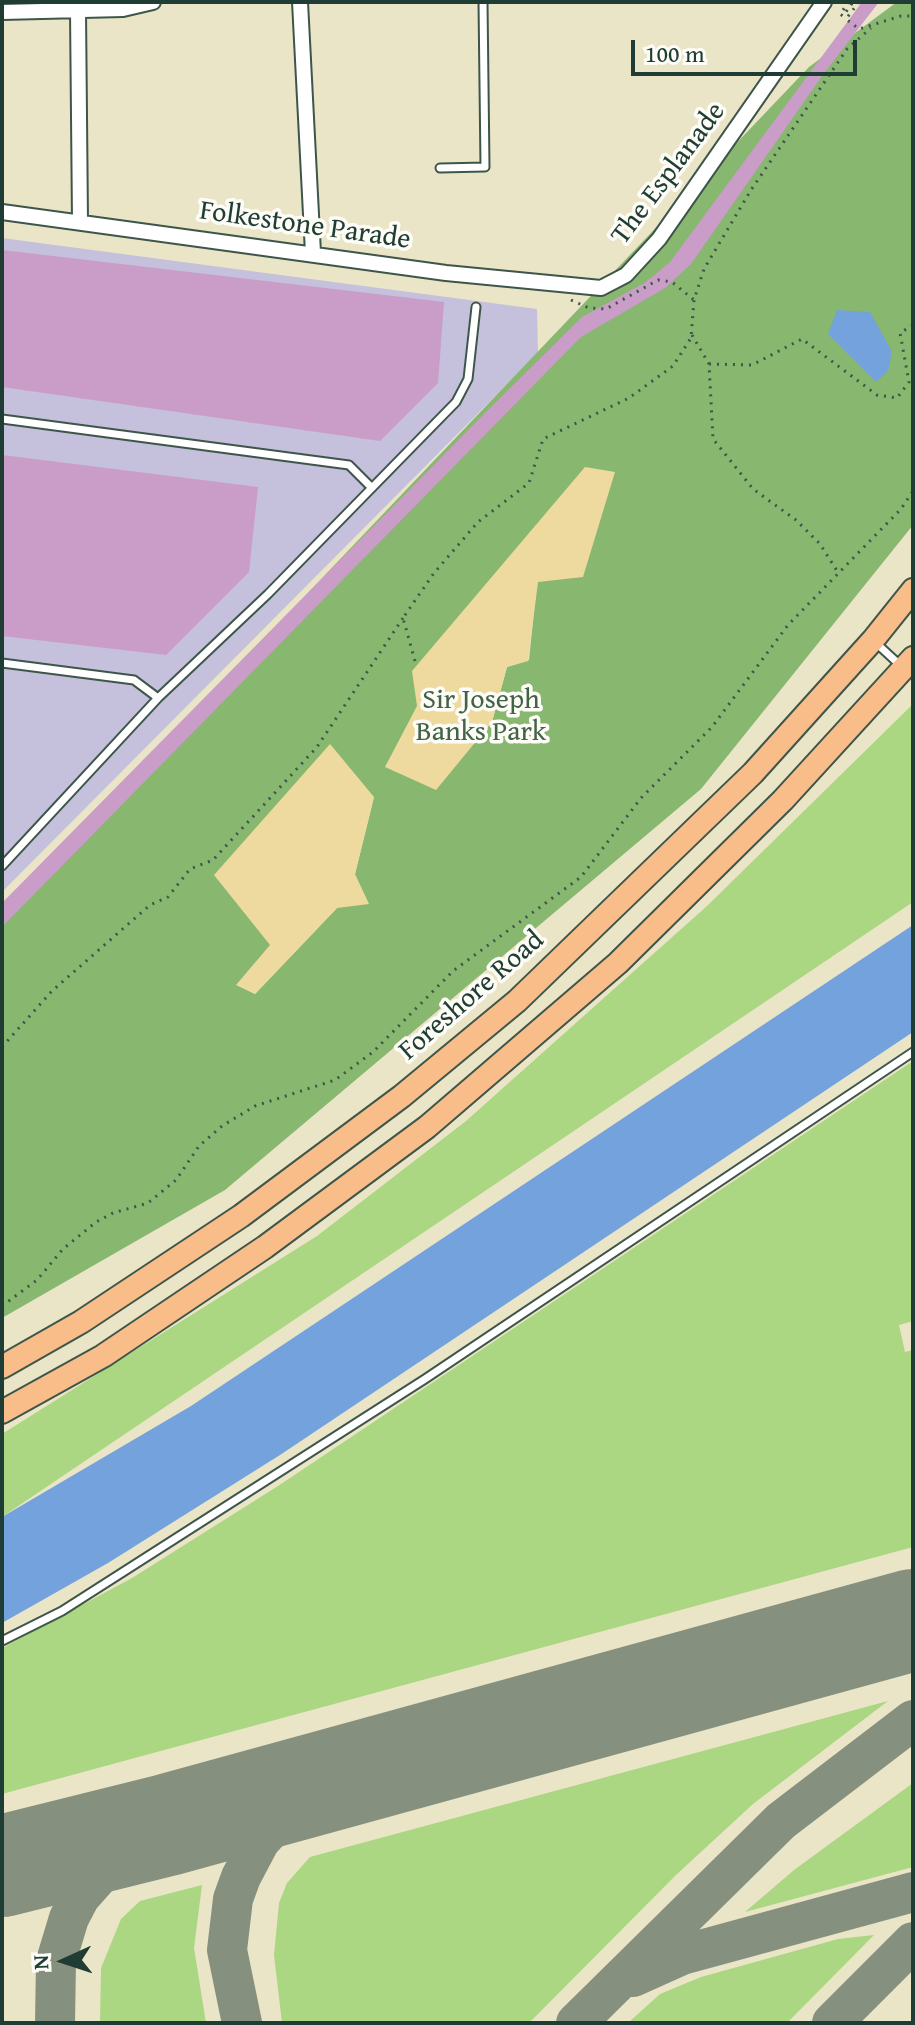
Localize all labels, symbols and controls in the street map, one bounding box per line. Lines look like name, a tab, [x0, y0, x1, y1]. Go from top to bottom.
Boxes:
scale bar	[635, 24, 861, 74]
text: 100 m	[645, 36, 705, 71]
street label: The Esplanade	[605, 96, 733, 252]
street label: Folkestone Parade	[197, 195, 413, 257]
park label: Sir Joseph Banks Park	[416, 684, 546, 750]
street label: Foreshore Road	[393, 924, 551, 1068]
north arrow	[24, 1921, 104, 2001]
text: N	[24, 1954, 56, 1970]

